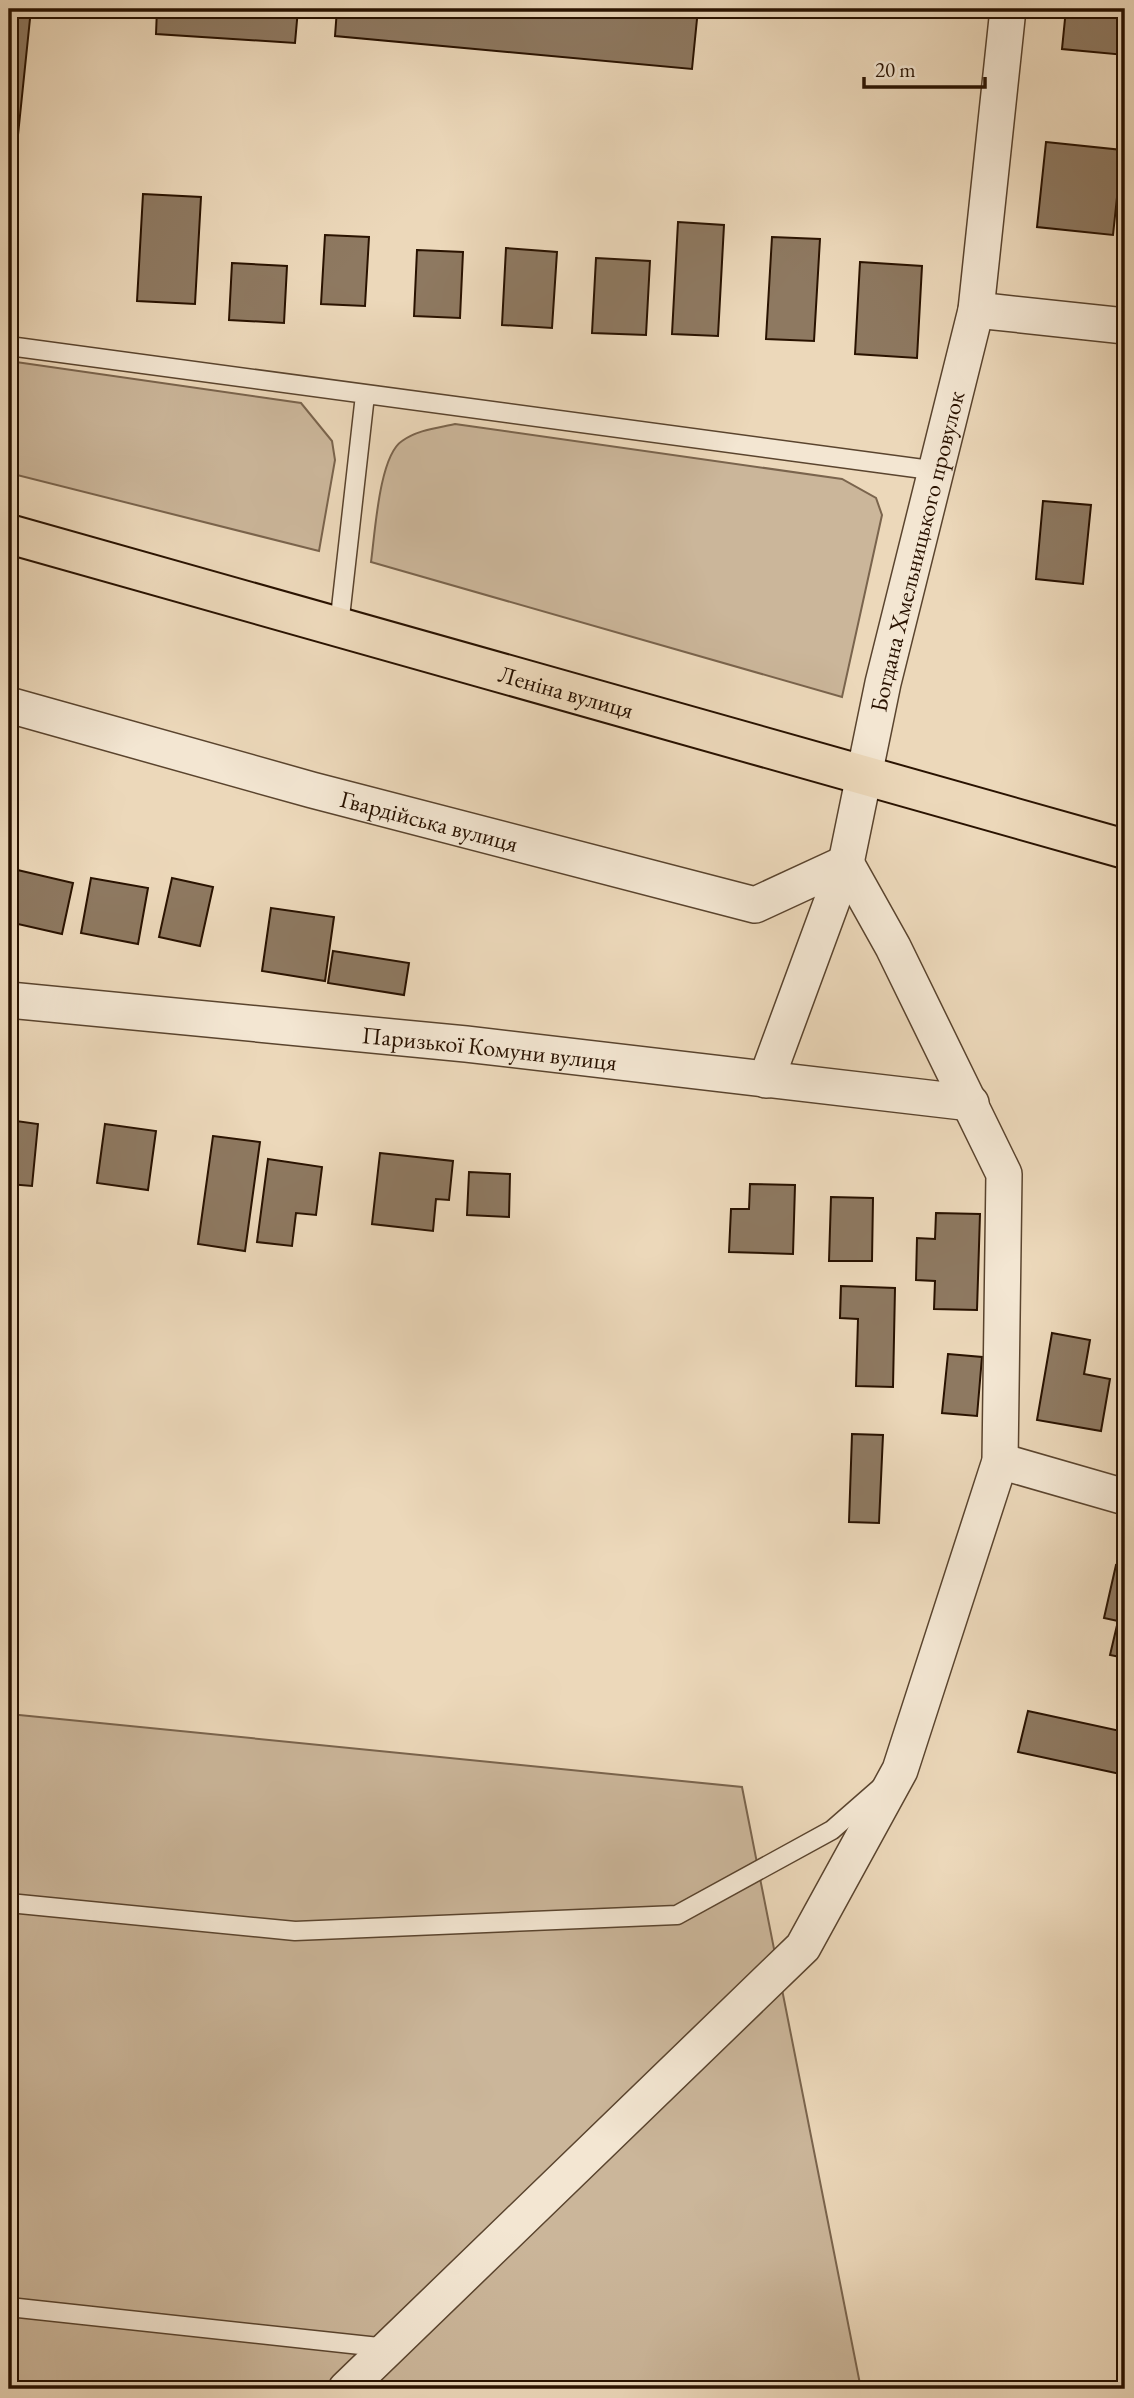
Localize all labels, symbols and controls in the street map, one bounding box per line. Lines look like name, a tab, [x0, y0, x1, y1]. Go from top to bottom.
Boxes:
scale bar	[864, 46, 985, 90]
text: 20 m	[875, 56, 916, 83]
street label: Богдана Хмельницького провулок	[862, 387, 971, 714]
street label: Леніна вулиця	[495, 658, 637, 725]
street label: Гвардійська вулиця	[337, 783, 522, 858]
street label: Паризької Комуни вулиця	[361, 1019, 619, 1077]

